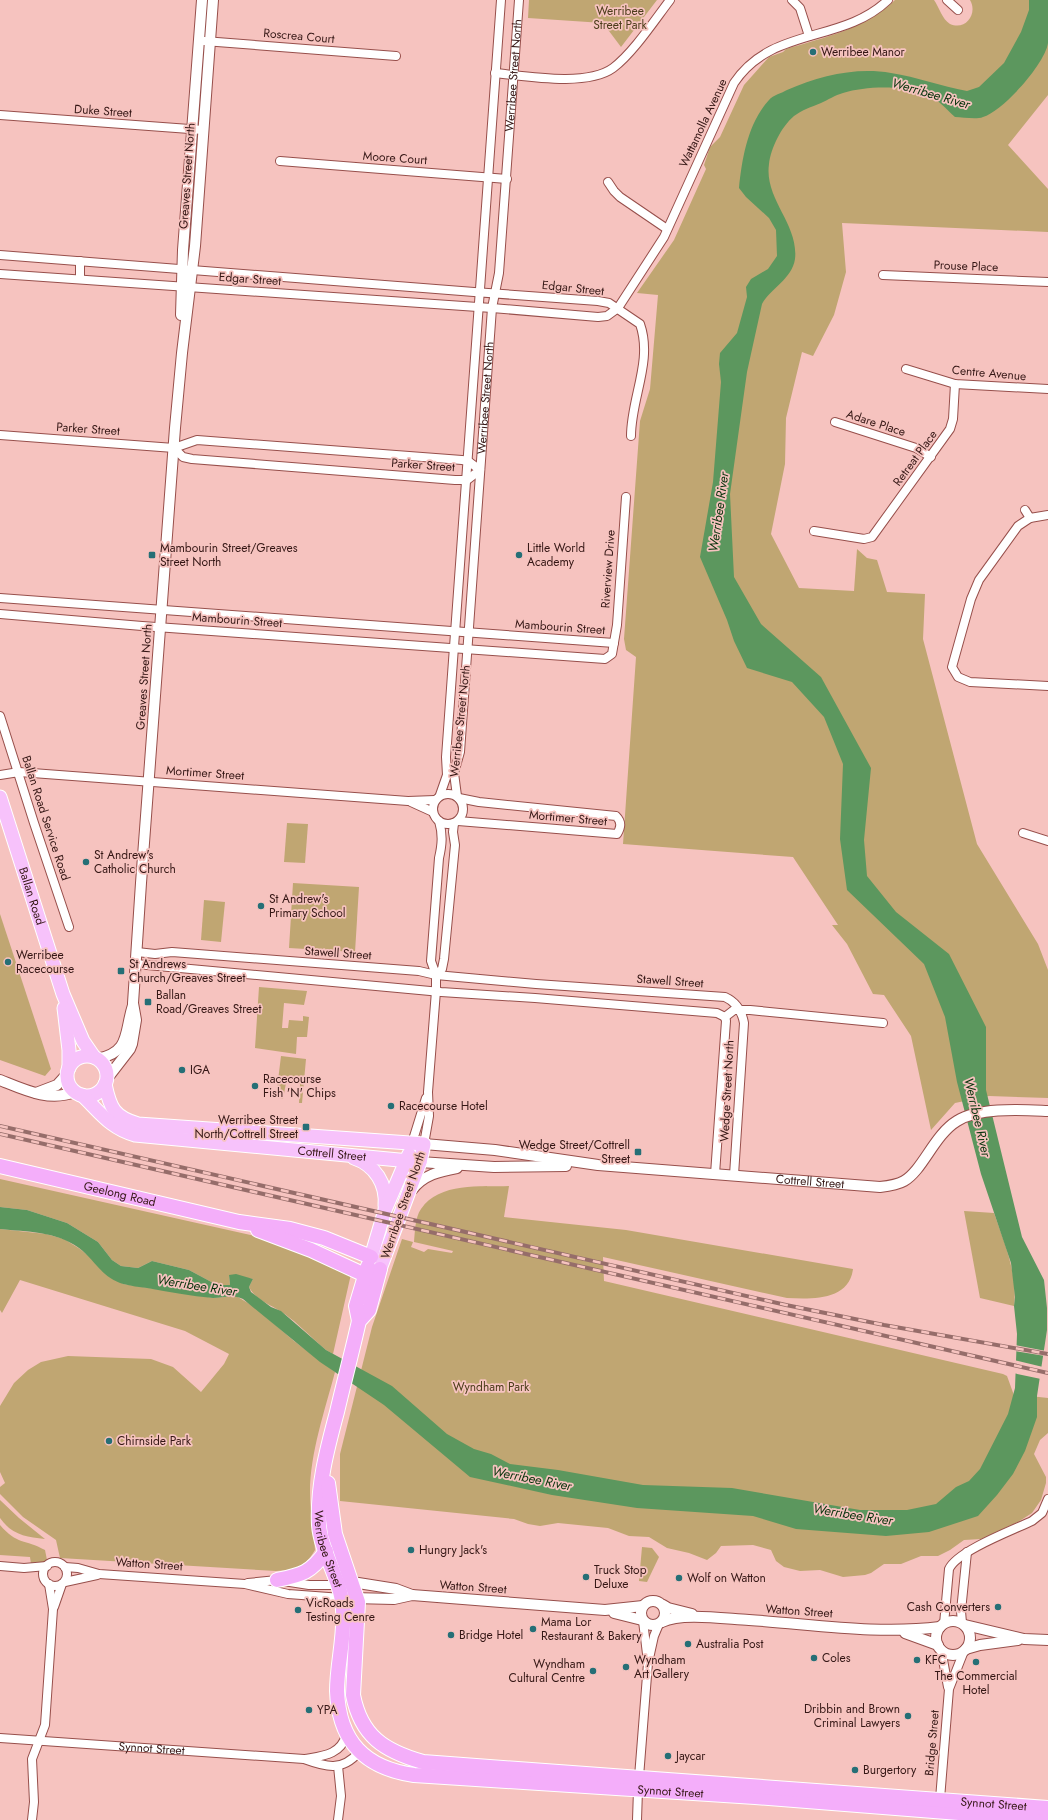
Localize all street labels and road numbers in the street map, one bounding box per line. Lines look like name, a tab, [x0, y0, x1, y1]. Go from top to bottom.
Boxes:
street label: Werribee Street North	[500, 19, 527, 132]
street label: Roscrea Court	[263, 24, 335, 48]
street label: Wattamolla Avenue	[675, 76, 731, 170]
street label: Duke Street	[73, 100, 133, 122]
street label: Greaves Street North	[174, 122, 200, 230]
street label: Moore Court	[362, 147, 428, 169]
street label: Prouse Place	[933, 256, 999, 276]
street label: Edgar Street	[218, 268, 282, 290]
street label: Edgar Street	[541, 276, 605, 300]
street label: Werribee Street North	[472, 341, 499, 455]
street label: Centre Avenue	[951, 361, 1027, 385]
street label: Adare Place	[844, 405, 908, 441]
street label: Parker Street	[56, 418, 121, 440]
street label: Retreat Place	[889, 426, 941, 490]
street label: Parker Street	[391, 454, 456, 476]
street label: Riverview Drive	[596, 529, 620, 609]
street label: Mambourin Street	[191, 608, 283, 632]
street label: Mambourin Street	[514, 615, 606, 639]
street label: Greaves Street North	[131, 623, 157, 731]
street label: Werribee Street North	[445, 664, 475, 778]
street label: Ballan Road Service Road	[17, 753, 75, 883]
street label: Mortimer Street	[165, 761, 245, 785]
street label: Mortimer Street	[528, 806, 608, 830]
street label: Ballan Road	[14, 865, 49, 927]
street label: Stawell Street	[304, 942, 372, 964]
street label: Stawell Street	[636, 970, 704, 992]
street label: Wedge Street North	[715, 1040, 739, 1142]
street label: Cottrell Street	[297, 1141, 367, 1166]
street label: Werribee Street North	[376, 1149, 430, 1261]
street label: Cottrell Street	[775, 1170, 845, 1193]
street label: Geelong Road	[82, 1177, 158, 1211]
street label: Werribee Street	[310, 1510, 347, 1590]
street label: Watton Street	[115, 1553, 183, 1575]
street label: Watton Street	[439, 1576, 507, 1598]
street label: Watton Street	[765, 1600, 833, 1622]
street label: Bridge Street	[920, 1709, 944, 1777]
street label: Synnot Street	[118, 1737, 185, 1760]
street label: Synnot Street	[637, 1780, 704, 1803]
street label: Synnot Street	[960, 1793, 1027, 1815]

